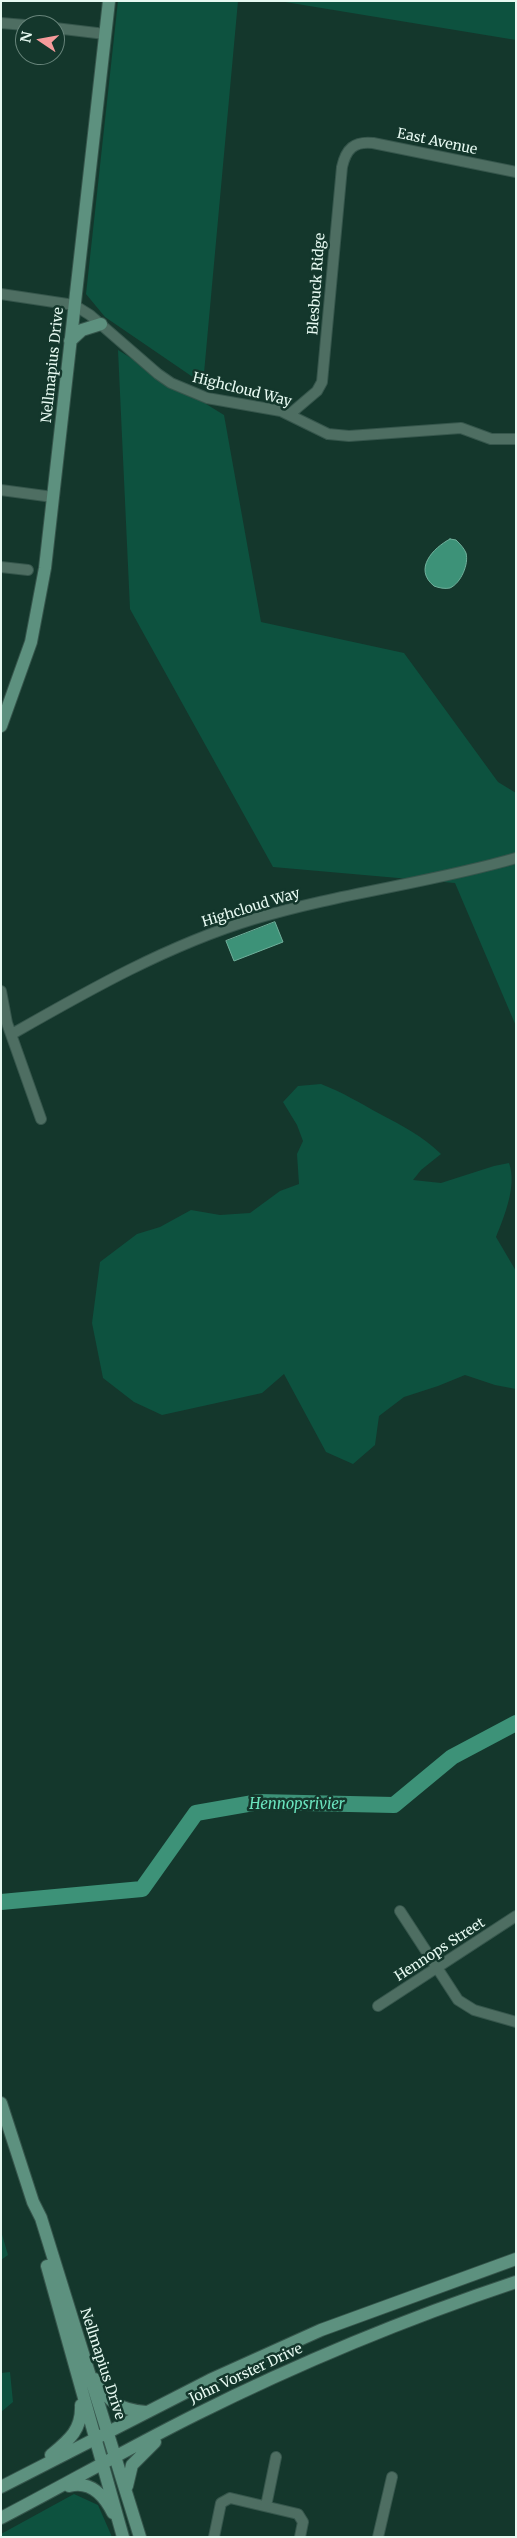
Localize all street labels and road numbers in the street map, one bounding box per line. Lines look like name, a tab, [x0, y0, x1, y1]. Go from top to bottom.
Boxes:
street label: East Avenue	[395, 125, 479, 159]
street label: Blesbuck Ridge	[305, 232, 329, 336]
street label: Nellmapius Drive	[39, 306, 67, 424]
street label: Highcloud Way	[191, 370, 293, 410]
street label: Highcloud Way	[200, 885, 302, 931]
street label: Hennops Street	[392, 1915, 488, 1985]
street label: Nellmapius Drive	[76, 2306, 128, 2422]
street label: John Vorster Drive	[187, 2340, 305, 2408]

